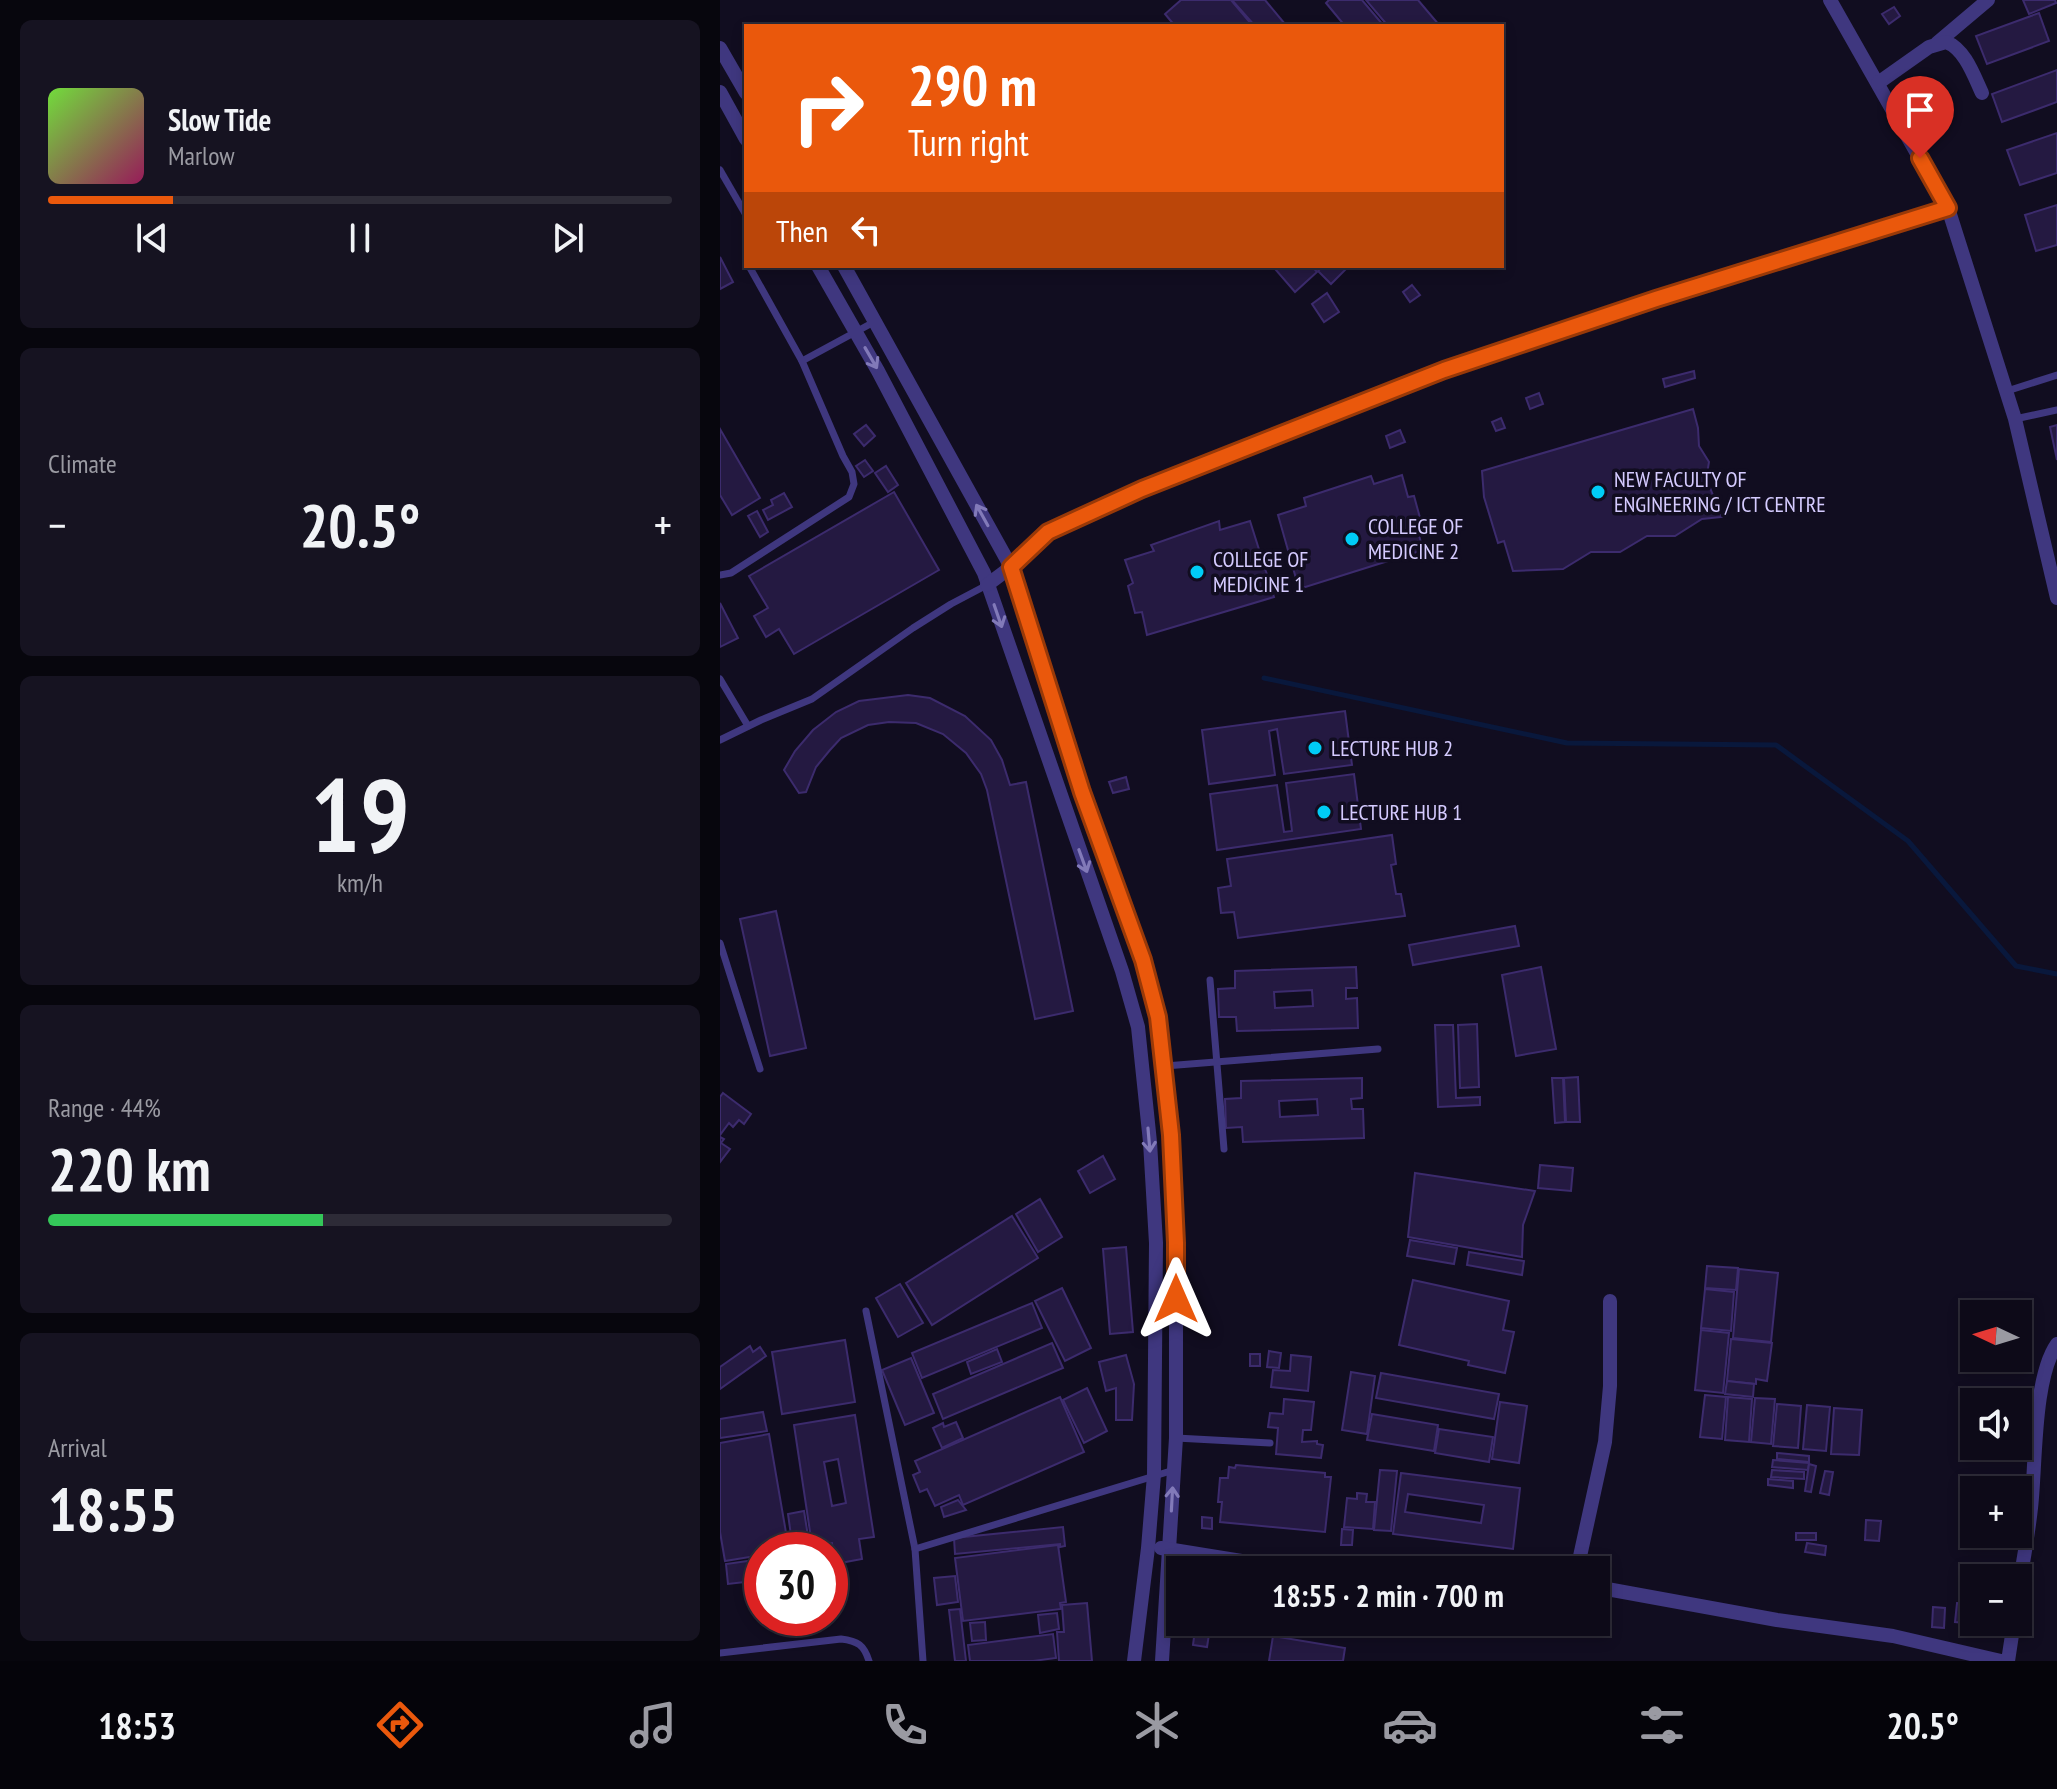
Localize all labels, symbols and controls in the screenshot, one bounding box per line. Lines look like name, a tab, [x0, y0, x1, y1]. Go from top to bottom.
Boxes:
text: 290 m	[908, 49, 1037, 121]
icon: right	[776, 56, 880, 160]
pin	[1886, 76, 1954, 158]
icon: arrive	[1898, 88, 1942, 132]
text: Slow Tide	[168, 100, 271, 139]
text: Turn right	[908, 119, 1029, 166]
text: Marlow	[168, 139, 234, 172]
icon: left	[844, 208, 888, 252]
text: Then	[776, 211, 828, 250]
icon: previous	[130, 216, 174, 260]
icon: pause	[338, 216, 382, 260]
icon: next	[546, 216, 590, 260]
one-way arrow	[863, 346, 879, 369]
text: Climate	[48, 447, 117, 480]
place label: NEW FACULTY OF ENGINEERING / ICT CENTRE	[1614, 465, 1826, 518]
marker: NEW FACULTY OF ENGINEERING / ICT CENTRE	[1589, 483, 1607, 501]
text: 20.5°	[300, 486, 420, 564]
text: −	[48, 496, 66, 553]
text: +	[654, 496, 672, 553]
one-way arrow	[974, 504, 989, 528]
place label: COLLEGE OF MEDICINE 2	[1368, 512, 1463, 565]
marker: COLLEGE OF MEDICINE 2	[1343, 530, 1361, 548]
place label: COLLEGE OF MEDICINE 1	[1213, 545, 1308, 598]
marker: COLLEGE OF MEDICINE 1	[1188, 563, 1206, 581]
one-way arrow	[991, 603, 1006, 628]
place label: LECTURE HUB 2	[1331, 734, 1453, 762]
marker: LECTURE HUB 2	[1306, 739, 1324, 757]
text: 19	[310, 746, 410, 881]
place label: LECTURE HUB 1	[1340, 798, 1462, 826]
marker: LECTURE HUB 1	[1315, 803, 1333, 821]
one-way arrow	[1077, 849, 1091, 873]
text: km/h	[337, 866, 383, 899]
text: Range · 44%	[48, 1091, 161, 1124]
one-way arrow	[1142, 1126, 1157, 1153]
text: 220 km	[48, 1130, 211, 1208]
position arrow	[1134, 1257, 1218, 1341]
north arrow	[1960, 1300, 2032, 1372]
map controls	[1960, 1300, 2032, 1636]
button: sound	[1960, 1388, 2032, 1460]
text: Arrival	[48, 1431, 107, 1464]
text: 18:55	[48, 1470, 178, 1548]
button: +	[1960, 1476, 2032, 1548]
one-way arrow	[1165, 1486, 1180, 1513]
speed limit sign: 30	[744, 1532, 848, 1636]
button: −	[1960, 1564, 2032, 1636]
text: 18:55 · 2 min · 700 m	[1272, 1576, 1504, 1615]
icon: directions	[372, 1697, 428, 1753]
icon: music	[625, 1697, 681, 1753]
icon: phone	[877, 1697, 933, 1753]
icon: climate	[1129, 1697, 1185, 1753]
icon: car	[1382, 1697, 1438, 1753]
icon: filters	[1634, 1697, 1690, 1753]
text: 18:53	[98, 1702, 176, 1749]
text: 20.5°	[1886, 1702, 1959, 1749]

